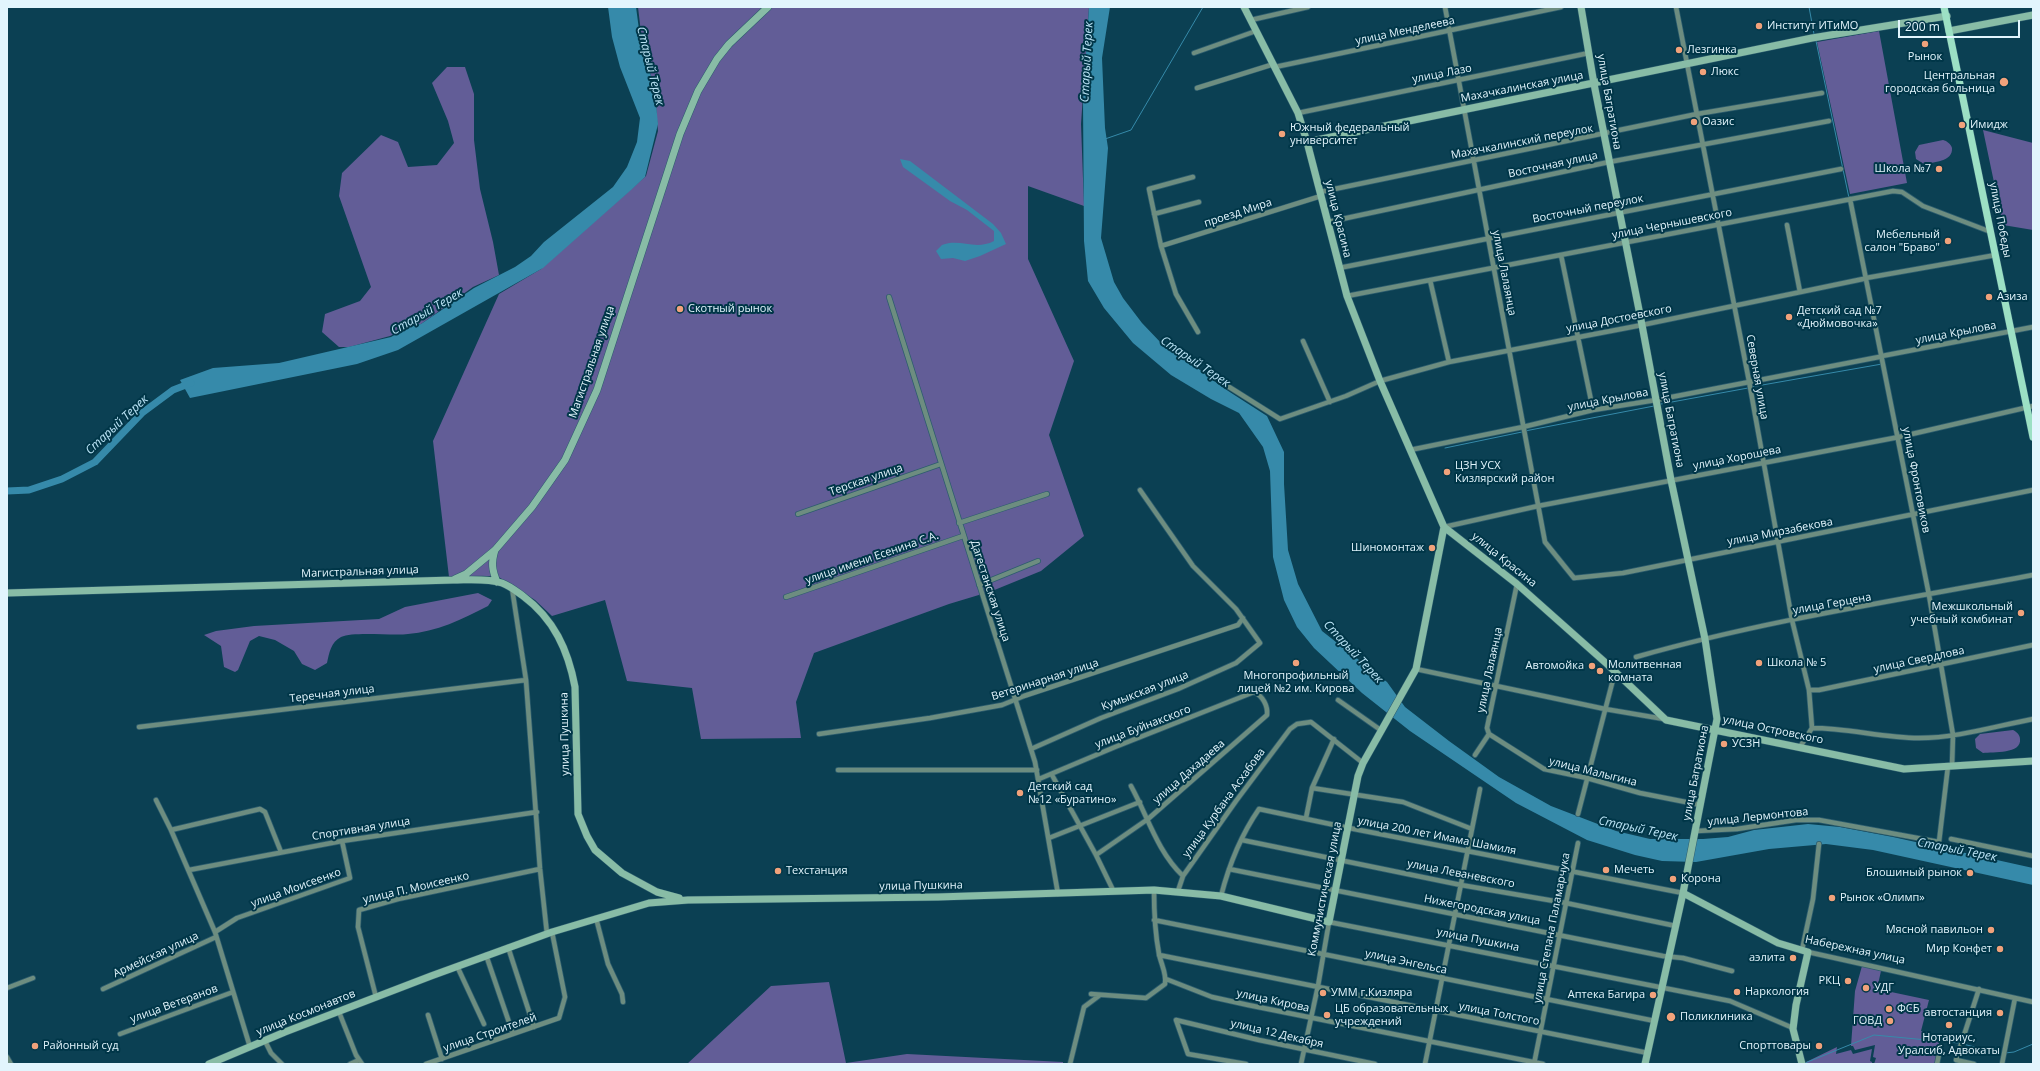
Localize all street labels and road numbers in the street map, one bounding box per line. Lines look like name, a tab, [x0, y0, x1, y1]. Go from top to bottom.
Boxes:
street label: улица Менделеева	[1354, 14, 1456, 48]
street label: улица Багратиона	[1594, 53, 1624, 151]
street label: улица Лазо	[1411, 62, 1473, 86]
street label: Махачкалинская улица	[1460, 69, 1584, 105]
street label: Махачкалинский переулок	[1450, 122, 1594, 162]
street label: Восточная улица	[1507, 149, 1599, 181]
street label: улица Красина	[1322, 179, 1354, 259]
street label: улица Победы	[1986, 181, 2014, 259]
street label: Восточный переулок	[1531, 192, 1645, 226]
street label: проезд Мира	[1202, 196, 1274, 230]
street label: улица Чернышевского	[1611, 206, 1733, 242]
street label: улица Лалаянца	[1489, 229, 1519, 317]
street label: улица Достоевского	[1565, 302, 1673, 336]
street label: Магистральная улица	[567, 304, 617, 420]
street label: улица Крылова	[1915, 319, 1997, 347]
street label: Северная улица	[1743, 333, 1771, 421]
street label: улица Багратиона	[1655, 371, 1687, 469]
street label: улица Крылова	[1567, 386, 1649, 414]
street label: улица Фронтовиков	[1899, 426, 1933, 534]
street label: улица Хорошева	[1692, 443, 1782, 473]
street label: Терская улица	[828, 461, 904, 499]
street label: улица Мирзабекова	[1726, 515, 1834, 549]
street label: улица имени Есенина С.А.	[804, 529, 940, 587]
street label: улица Красина	[1469, 530, 1539, 590]
street label: Дагестанская улица	[967, 539, 1013, 643]
street label: Магистральная улица	[301, 563, 419, 581]
street label: улица Герцена	[1792, 591, 1872, 617]
street label: улица Лалаянца	[1475, 626, 1505, 714]
street label: улица Свердлова	[1872, 644, 1966, 676]
street label: Ветеринарная улица	[990, 656, 1100, 704]
street label: Кумыкская улица	[1100, 668, 1190, 714]
street label: Теречная улица	[289, 682, 375, 706]
street label: улица Пушкина	[558, 692, 572, 776]
street label: улица Буйнакского	[1093, 703, 1193, 751]
street label: улица Островского	[1722, 713, 1824, 747]
street label: улица Багратиона	[1680, 724, 1712, 822]
street label: улица Дахадаева	[1150, 737, 1228, 807]
street label: улица Курбана Асхабова	[1180, 746, 1268, 860]
street label: улица Малыгина	[1548, 755, 1638, 789]
street label: улица Лермонтова	[1707, 805, 1809, 829]
street label: улица 200 лет Имама Шамиля	[1357, 814, 1517, 858]
street label: Спортивная улица	[311, 815, 411, 843]
street label: Коммунистическая улица	[1305, 820, 1345, 958]
street label: улица Степана Паламарчука	[1531, 852, 1573, 1004]
street label: улица Леваневского	[1406, 857, 1516, 891]
street label: улица Моисеенко	[249, 866, 343, 910]
street label: улица П. Моисеенко	[362, 869, 470, 907]
street label: улица Пушкина	[879, 879, 963, 893]
street label: Нижегородская улица	[1423, 892, 1541, 928]
street label: улица Пушкина	[1436, 926, 1520, 954]
street label: Армейская улица	[111, 929, 201, 981]
street label: Набережная улица	[1804, 933, 1906, 967]
street label: улица Энгельса	[1364, 947, 1448, 977]
street label: улица Ветеранов	[129, 982, 219, 1026]
street label: улица Космонавтов	[255, 987, 357, 1039]
street label: улица Кирова	[1235, 987, 1311, 1015]
street label: улица Толстого	[1457, 1000, 1541, 1028]
street label: улица Строителей	[442, 1011, 538, 1055]
street label: улица 12 Декабря	[1229, 1017, 1325, 1051]

